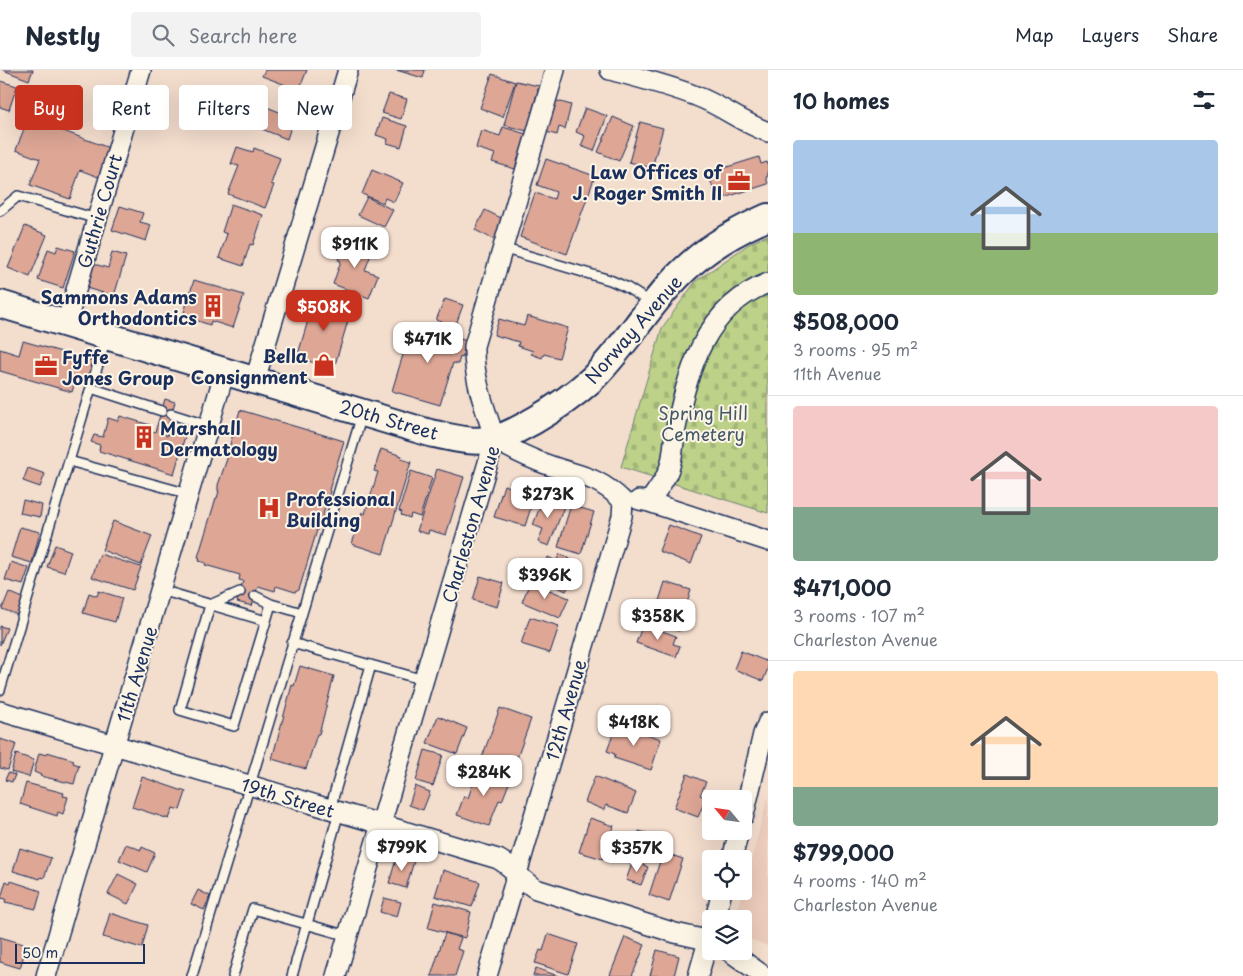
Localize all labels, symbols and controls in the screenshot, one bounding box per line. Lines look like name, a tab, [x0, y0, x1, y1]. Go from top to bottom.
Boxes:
search box	[131, 12, 481, 57]
text: Nestly	[25, 17, 101, 53]
icon: search	[149, 21, 177, 49]
text: Search here	[189, 21, 297, 49]
text: Map	[1015, 21, 1054, 48]
text: Layers	[1082, 21, 1139, 48]
text: Share	[1167, 21, 1218, 48]
text: 10 homes	[793, 84, 890, 116]
chip: Buy	[15, 85, 83, 130]
chip: Rent	[93, 85, 169, 130]
chip: Filters	[179, 85, 268, 130]
chip: New	[278, 85, 352, 130]
icon: filters	[1190, 86, 1218, 114]
street label: Guthrie Court	[70, 151, 128, 271]
place label: Law Offices of J. Roger Smith II	[573, 158, 723, 206]
office icon: Law Offices of J. Roger Smith II	[726, 168, 752, 194]
icon: home	[961, 173, 1051, 263]
pin: $911K	[320, 226, 390, 269]
text: $911K	[332, 231, 378, 255]
street label: Norway Avenue	[578, 269, 688, 389]
place label: Sammons Adams Orthodontics	[41, 283, 197, 331]
pin: $508K	[289, 290, 359, 332]
building icon: Sammons Adams Orthodontics	[200, 293, 226, 319]
text: $508K	[297, 294, 351, 318]
text: $508,000	[793, 305, 899, 337]
pin: $471K	[393, 322, 463, 364]
text: $471K	[404, 326, 452, 350]
text: 3 rooms · 95 m²	[793, 337, 918, 361]
place label: Bella Consignment	[191, 342, 308, 390]
place label: Fyffe Jones Group	[62, 343, 174, 391]
shop icon: Bella Consignment	[311, 352, 337, 378]
office icon: Fyffe Jones Group	[33, 353, 59, 379]
text: 11th Avenue	[793, 361, 881, 385]
street label: 20th Street	[336, 392, 442, 446]
park label: Spring Hill Cemetery	[658, 399, 748, 447]
place label: Marshall Dermatology	[160, 414, 278, 462]
building icon: Marshall Dermatology	[131, 424, 157, 450]
icon: home	[961, 438, 1051, 528]
street label: Charleston Avenue	[435, 442, 505, 606]
pin: $273K	[513, 476, 583, 519]
text: $273K	[522, 481, 574, 505]
place label: Professional Building	[286, 485, 395, 533]
hospital icon: Professional Building	[256, 495, 282, 521]
pin: $396K	[510, 558, 580, 600]
text: $396K	[518, 562, 572, 586]
text: $471,000	[793, 571, 891, 603]
pin: $358K	[623, 598, 693, 641]
text: $358K	[632, 603, 685, 627]
text: 3 rooms · 107 m²	[793, 603, 925, 627]
street label: 11th Avenue	[109, 622, 164, 726]
text: Charleston Avenue	[793, 627, 938, 651]
street label: 12th Avenue	[538, 656, 592, 764]
icon: home	[961, 703, 1051, 793]
pin: $418K	[599, 704, 669, 747]
text: $418K	[609, 709, 659, 733]
pin: $284K	[449, 754, 519, 797]
text: $284K	[457, 759, 511, 783]
street label: 19th Street	[238, 770, 338, 824]
north arrow	[702, 790, 752, 840]
map controls	[702, 790, 752, 960]
pin: $799K	[367, 830, 437, 872]
pin: $357K	[602, 830, 672, 873]
text: $799K	[377, 834, 427, 858]
text: $357K	[611, 835, 663, 859]
text: $799,000	[793, 836, 894, 868]
button: locate	[702, 850, 752, 900]
text: 4 rooms · 140 m²	[793, 868, 927, 892]
text: Charleston Avenue	[793, 892, 938, 916]
button: layers	[702, 910, 752, 960]
scale bar	[15, 941, 145, 964]
text: 50 m	[22, 942, 58, 963]

